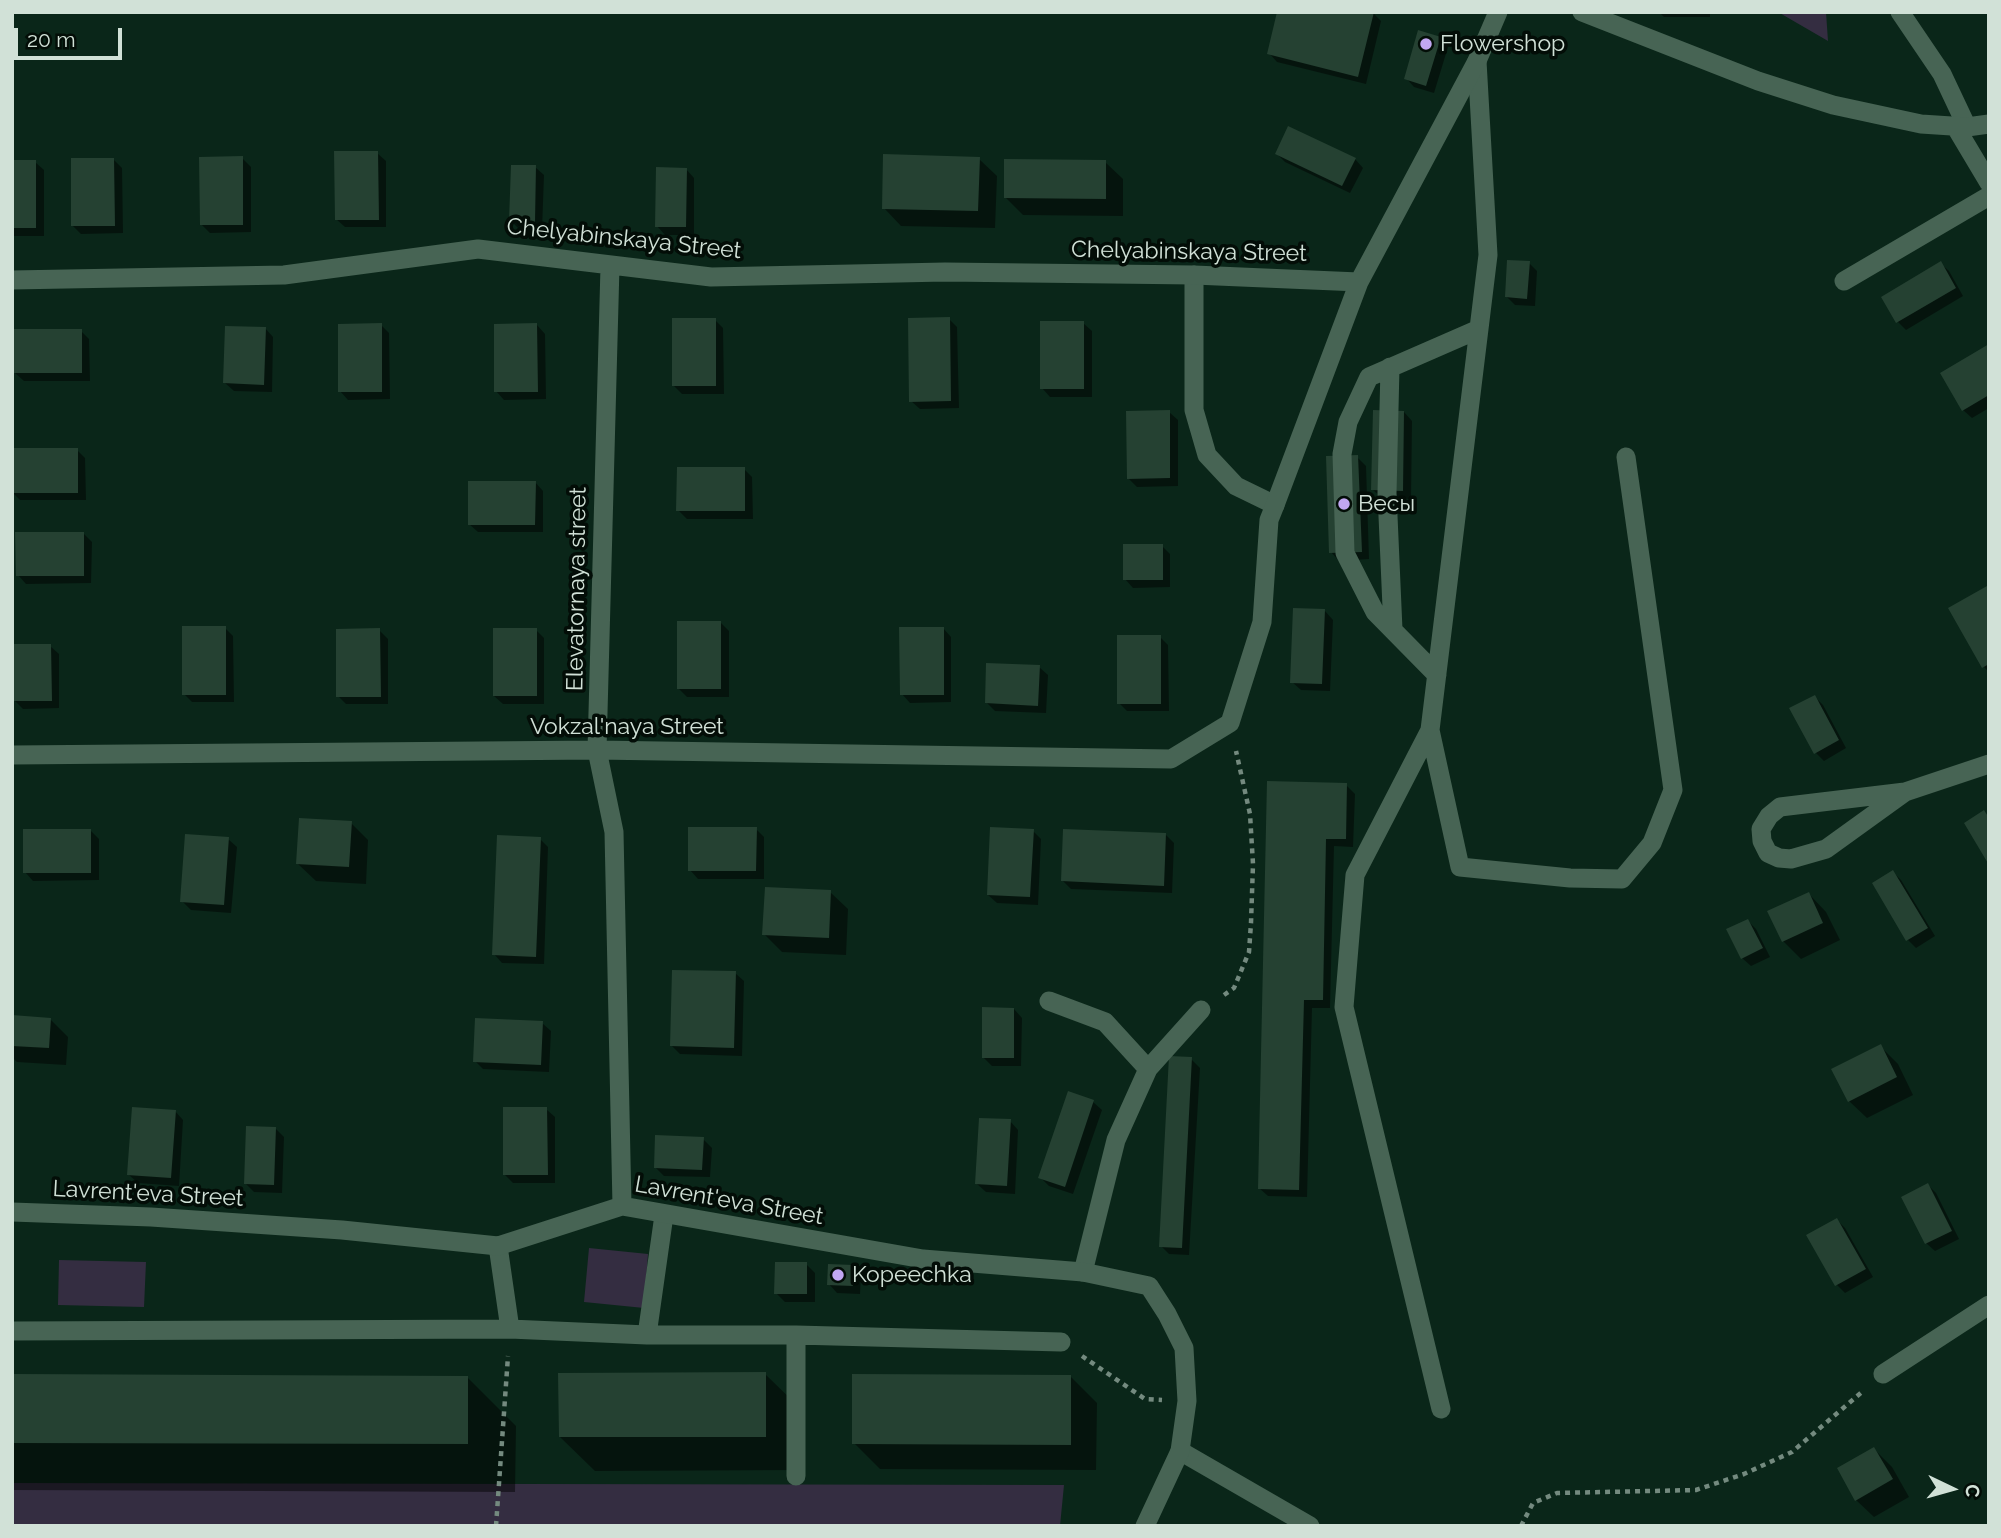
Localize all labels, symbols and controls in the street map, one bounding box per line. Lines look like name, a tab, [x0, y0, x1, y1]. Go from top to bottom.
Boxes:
scale bar	[18, 14, 126, 58]
text: 20 m	[27, 27, 75, 52]
place label: Flowershop	[1440, 30, 1565, 58]
marker: Flowershop	[1418, 36, 1434, 52]
street label: Chelyabinskaya Street	[505, 213, 743, 265]
street label: Chelyabinskaya Street	[1071, 236, 1307, 268]
street label: Elevatornaya street	[561, 487, 593, 691]
place label: Весы	[1358, 490, 1415, 518]
marker: Весы	[1336, 496, 1352, 512]
street label: Vokzal'naya Street	[530, 713, 724, 741]
street label: Lavrent'eva Street	[633, 1171, 825, 1231]
street label: Lavrent'eva Street	[52, 1175, 244, 1213]
place label: Kopeechka	[852, 1261, 972, 1289]
marker: Kopeechka	[830, 1267, 846, 1283]
north arrow	[1917, 1454, 1987, 1524]
text: С	[1961, 1483, 1984, 1498]

